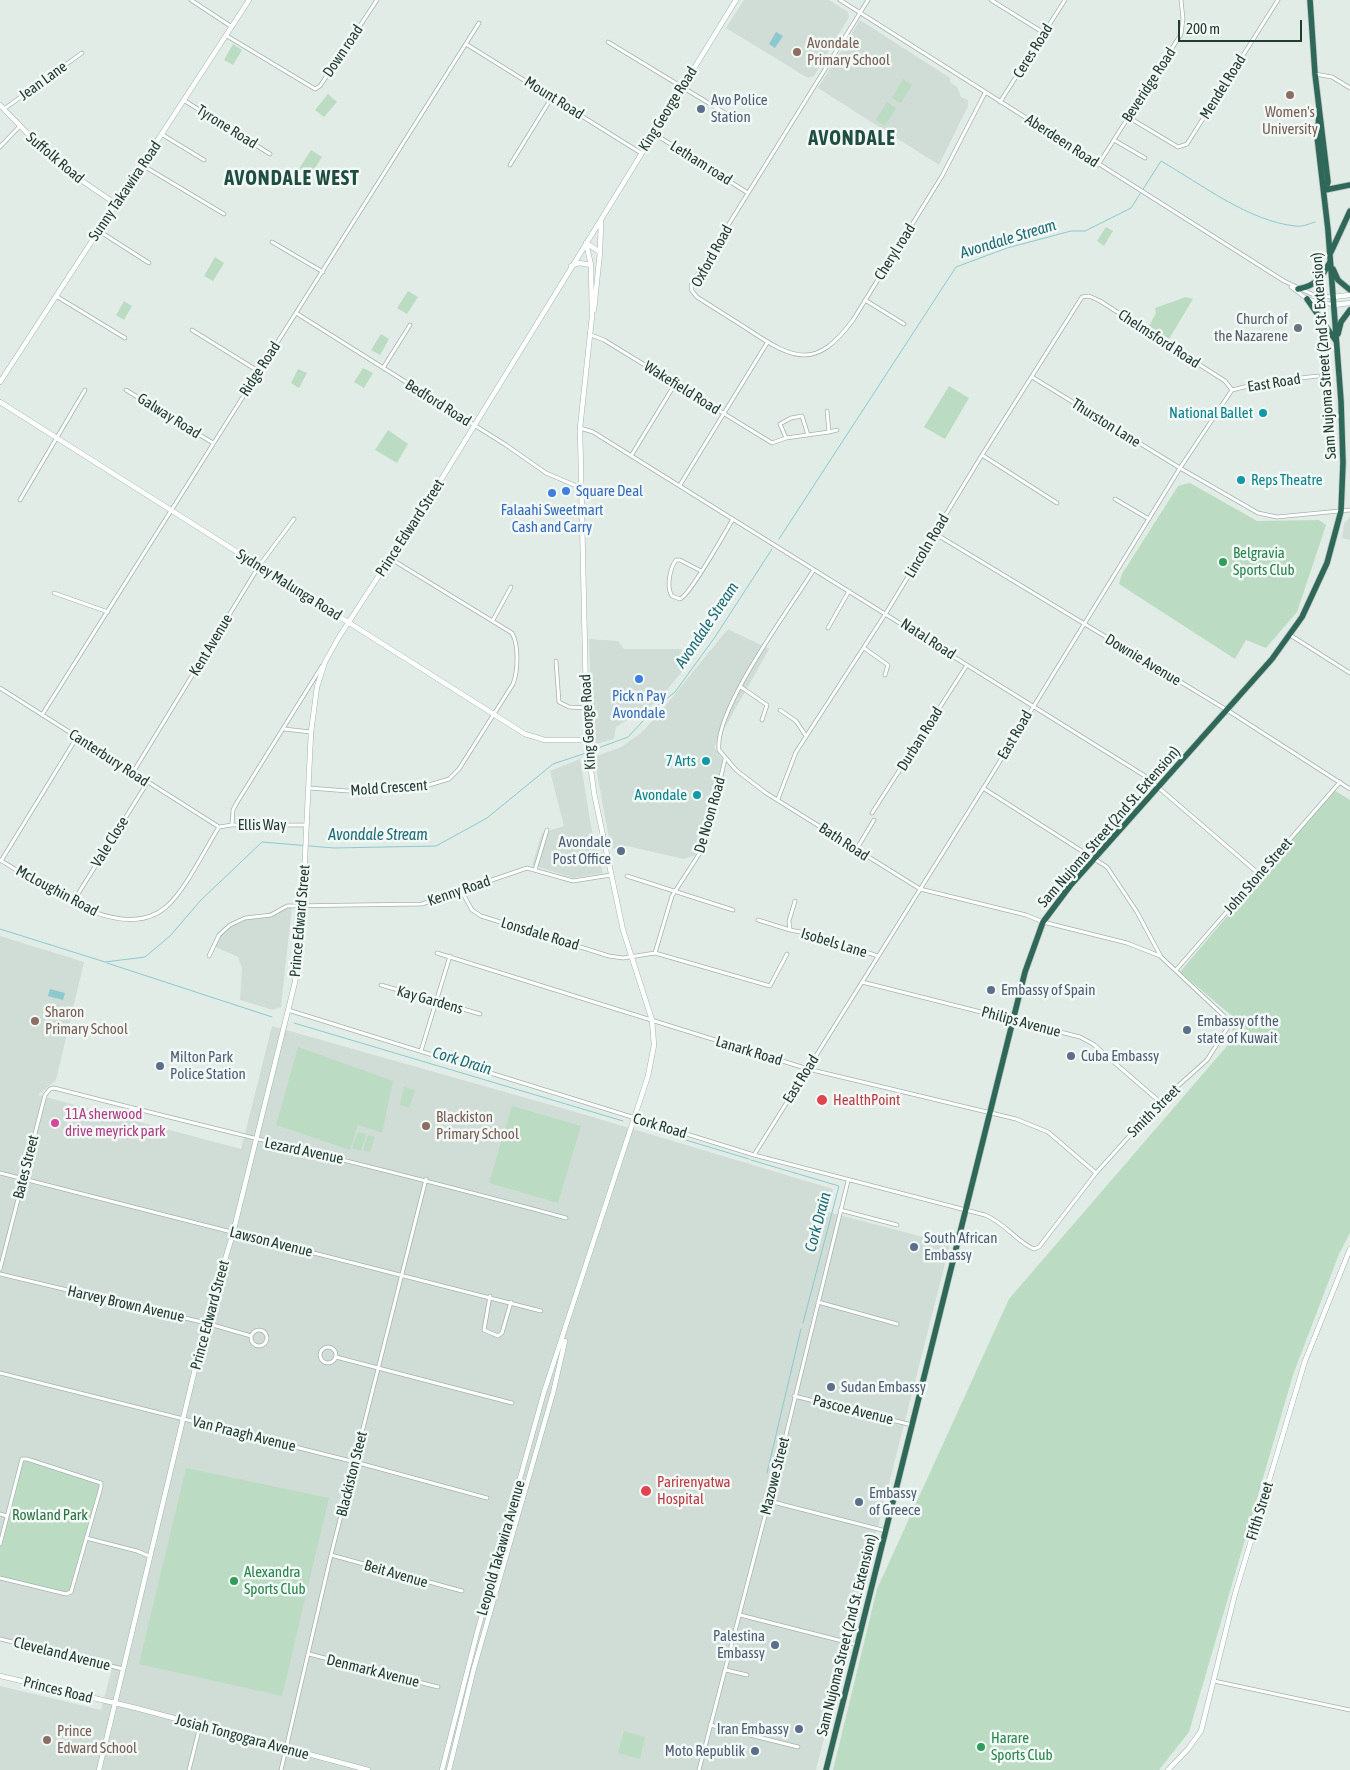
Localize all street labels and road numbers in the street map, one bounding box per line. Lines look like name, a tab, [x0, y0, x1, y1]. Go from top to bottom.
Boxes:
street label: Ceres Road	[1009, 20, 1057, 82]
street label: Down road	[319, 21, 367, 81]
street label: Beveridge Road	[1118, 44, 1180, 126]
street label: Mendel Road	[1196, 51, 1250, 123]
street label: Jean Lane	[16, 58, 70, 104]
street label: King George Road	[635, 64, 701, 154]
street label: Mount Road	[521, 73, 587, 123]
street label: Tyrone Road	[193, 101, 261, 153]
street label: Aberdeen Road	[1022, 110, 1102, 172]
street label: Suffolk Road	[22, 129, 88, 187]
street label: Letham road	[667, 137, 735, 189]
street label: Sunny Takawira Road	[85, 138, 165, 244]
street label: Cheryl road	[871, 221, 919, 283]
street label: Oxford Road	[688, 222, 736, 290]
street label: Sam Nujoma Street (2nd St. Extension)	[1308, 252, 1340, 460]
street label: Chelmsford Road	[1115, 306, 1203, 372]
street label: Ridge Road	[236, 338, 284, 400]
street label: Wakefield Road	[641, 357, 723, 419]
street label: East Road	[1246, 370, 1302, 396]
street label: Bedford Road	[402, 376, 474, 430]
street label: Galway Road	[134, 389, 204, 443]
street label: Thurston Lane	[1068, 395, 1144, 451]
street label: Prince Edward Street	[372, 476, 448, 580]
street label: Lincoln Road	[901, 511, 953, 581]
street label: Sydney Malunga Road	[233, 545, 345, 625]
street label: Kent Avenue	[186, 611, 236, 679]
street label: Natal Road	[897, 615, 959, 663]
street label: Downie Avenue	[1102, 630, 1184, 690]
street label: King George Road	[577, 674, 599, 770]
street label: Durban Road	[893, 704, 947, 774]
street label: East Road	[994, 707, 1036, 763]
street label: Canterbury Road	[65, 725, 153, 791]
street label: Sam Nujoma Street (2nd St. Extension)	[1034, 743, 1184, 911]
street label: De Noon Road	[691, 775, 729, 855]
street label: Mold Crescent	[350, 776, 428, 800]
street label: Vale Close	[87, 813, 133, 871]
street label: Ellis Way	[238, 816, 286, 834]
street label: Bath Road	[815, 819, 873, 865]
street label: John Stone Street	[1220, 834, 1296, 918]
street label: McLoughin Road	[13, 862, 101, 920]
street label: Prince Edward Street	[286, 864, 314, 978]
street label: Kenny Road	[425, 872, 493, 910]
street label: Lonsdale Road	[499, 914, 581, 954]
street label: Isobels Lane	[799, 924, 869, 962]
street label: Kay Gardens	[395, 982, 465, 1018]
street label: Philips Avenue	[979, 1003, 1063, 1041]
street label: Lanark Road	[713, 1032, 785, 1070]
street label: East Road	[779, 1051, 823, 1107]
street label: Smith Street	[1124, 1081, 1184, 1141]
street label: Cork Road	[631, 1109, 689, 1143]
street label: Bates Street	[9, 1133, 43, 1201]
street label: Lezard Avenue	[263, 1134, 345, 1168]
street label: Lawson Avenue	[228, 1223, 314, 1261]
street label: Prince Edward Street	[187, 1258, 233, 1372]
street label: Harvey Brown Avenue	[66, 1282, 186, 1326]
street label: Pascoe Avenue	[811, 1391, 895, 1429]
street label: Van Praagh Avenue	[190, 1412, 298, 1456]
street label: Blackiston Steet	[333, 1429, 371, 1519]
street label: Mazowe Street	[757, 1435, 793, 1517]
street label: Leopold Takawira Avenue	[473, 1478, 529, 1618]
street label: Fifth Street	[1243, 1480, 1277, 1542]
street label: Sam Nujoma Street (2nd St. Extension)	[813, 1532, 881, 1738]
street label: Beit Avenue	[362, 1556, 430, 1592]
street label: Cleveland Avenue	[12, 1633, 112, 1675]
street label: Denmark Avenue	[325, 1651, 421, 1691]
street label: Princes Road	[21, 1673, 95, 1707]
street label: Josiah Tongogara Avenue	[173, 1710, 311, 1764]

